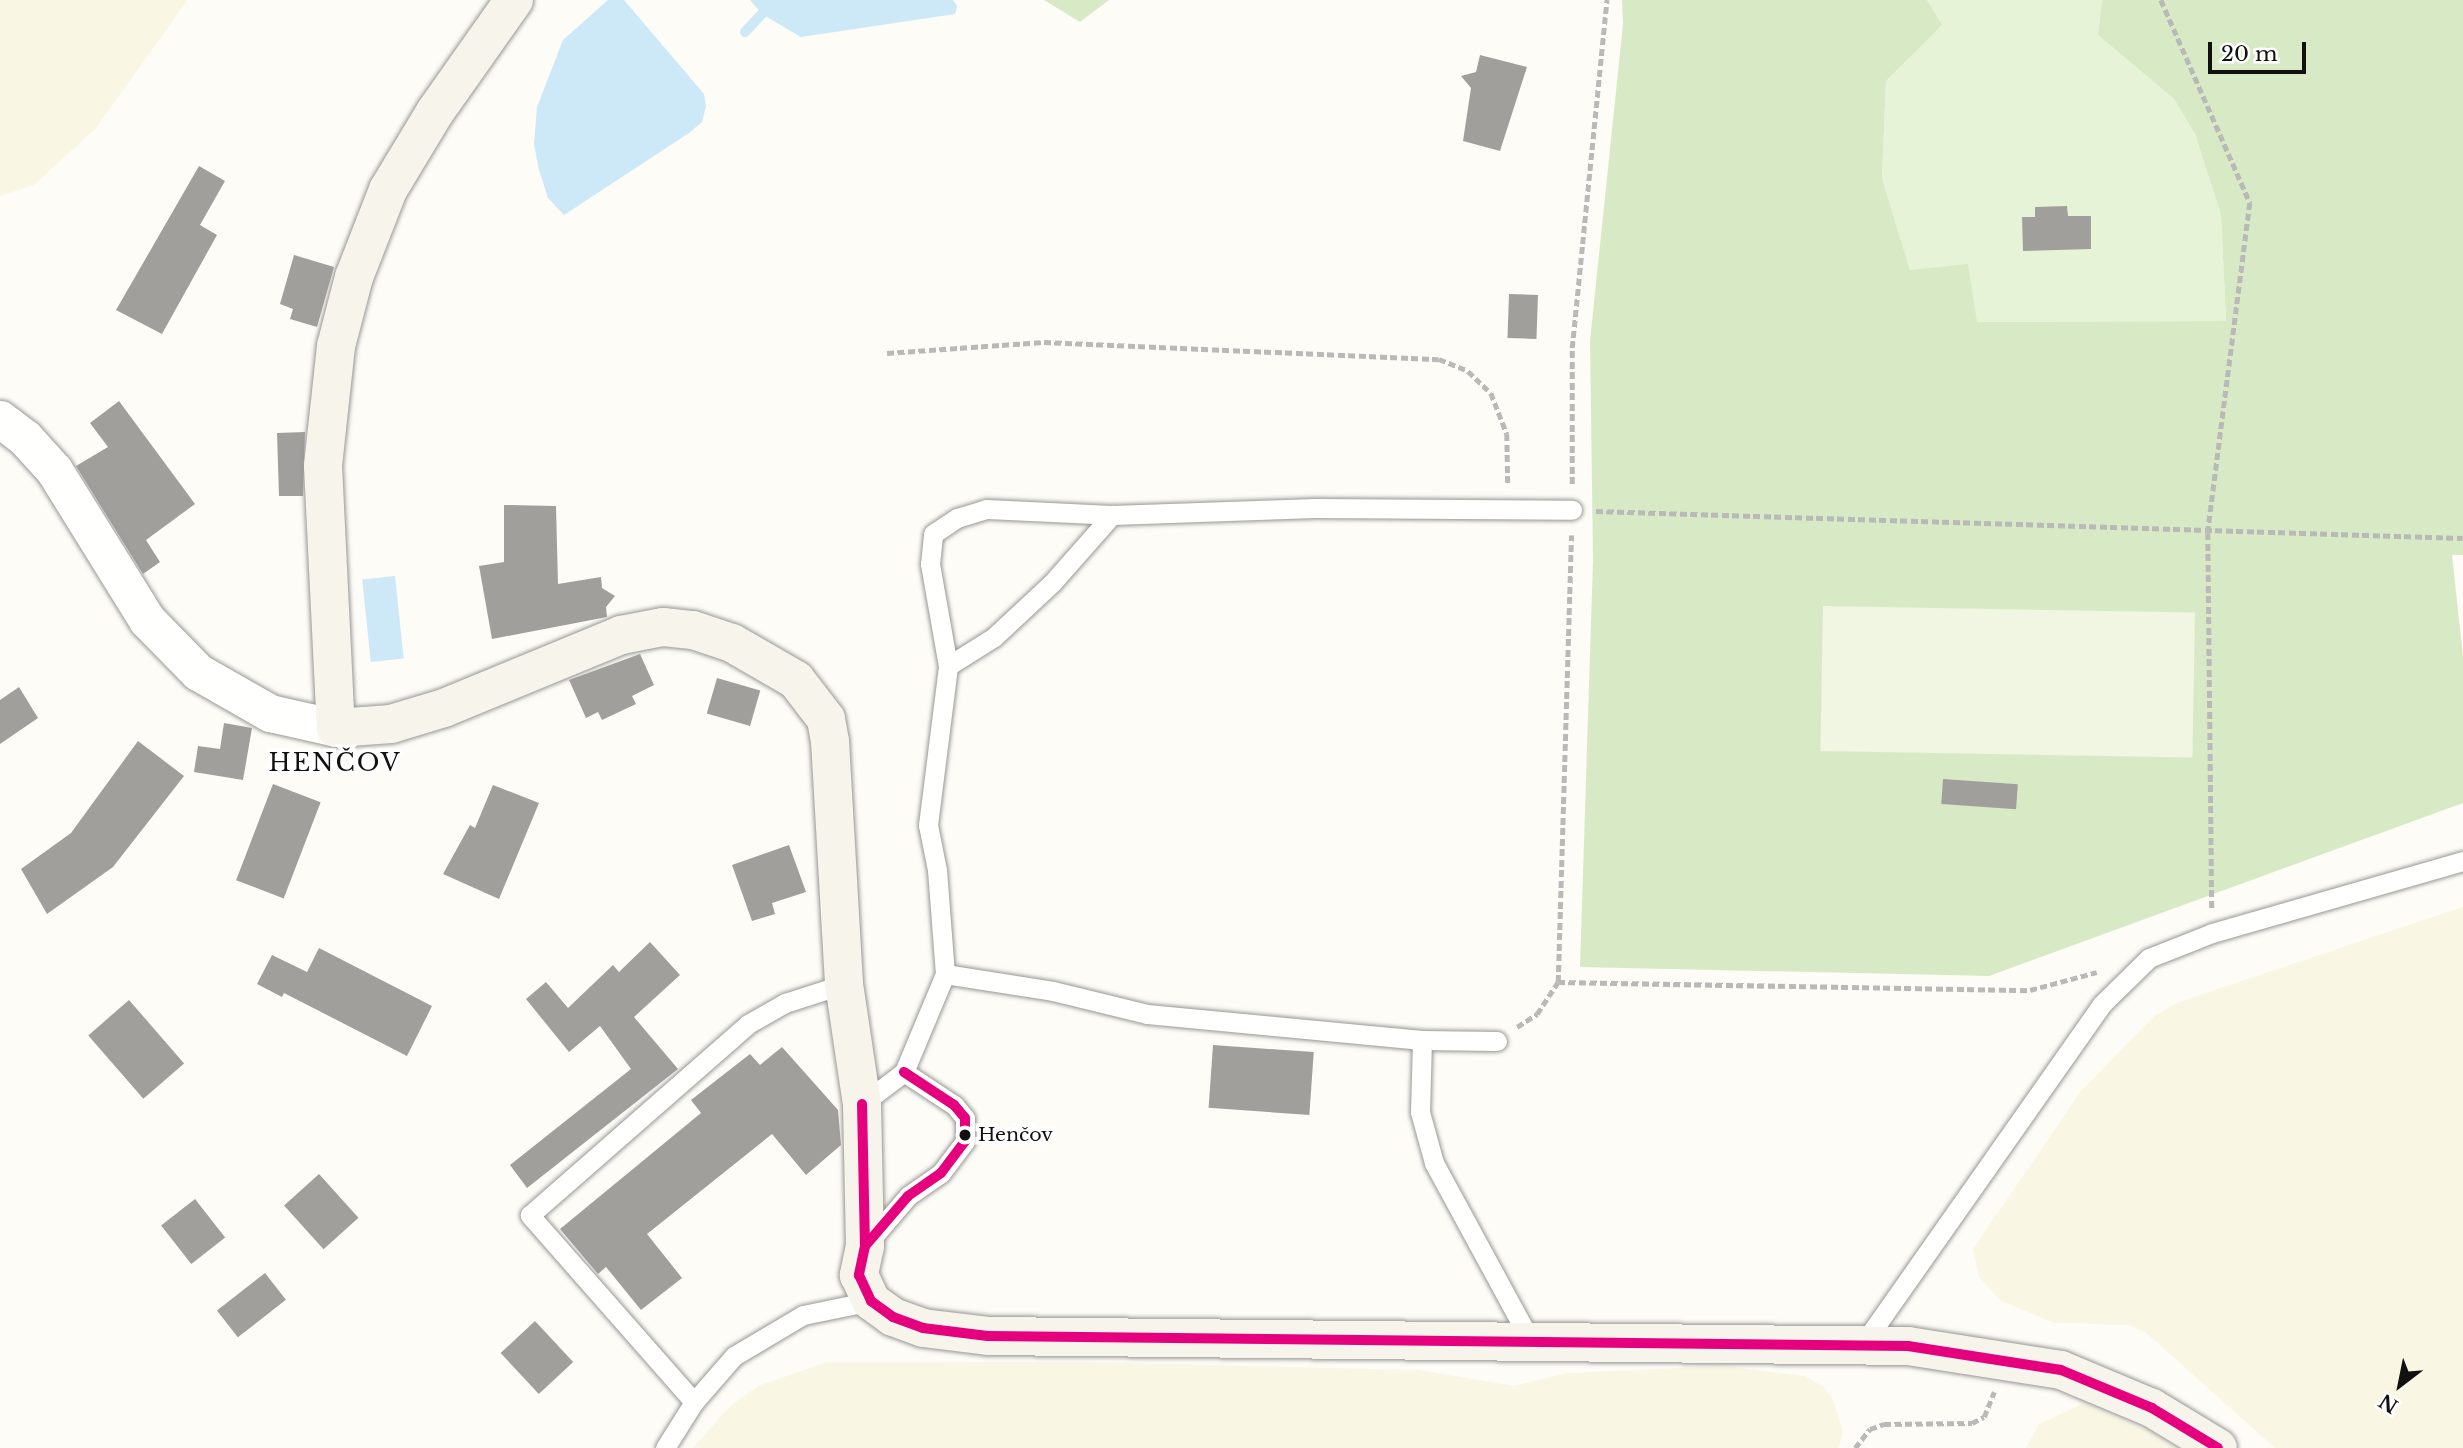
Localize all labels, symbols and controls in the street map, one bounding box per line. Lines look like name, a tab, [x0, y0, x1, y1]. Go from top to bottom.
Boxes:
scale bar	[2211, 28, 2309, 72]
text: 20 m	[2221, 41, 2278, 67]
district label: HENČOV	[269, 749, 401, 777]
place label: Henčov	[978, 1124, 1053, 1146]
marker: Henčov	[958, 1128, 972, 1142]
north arrow	[2365, 1350, 2435, 1420]
text: N	[2375, 1389, 2402, 1418]

